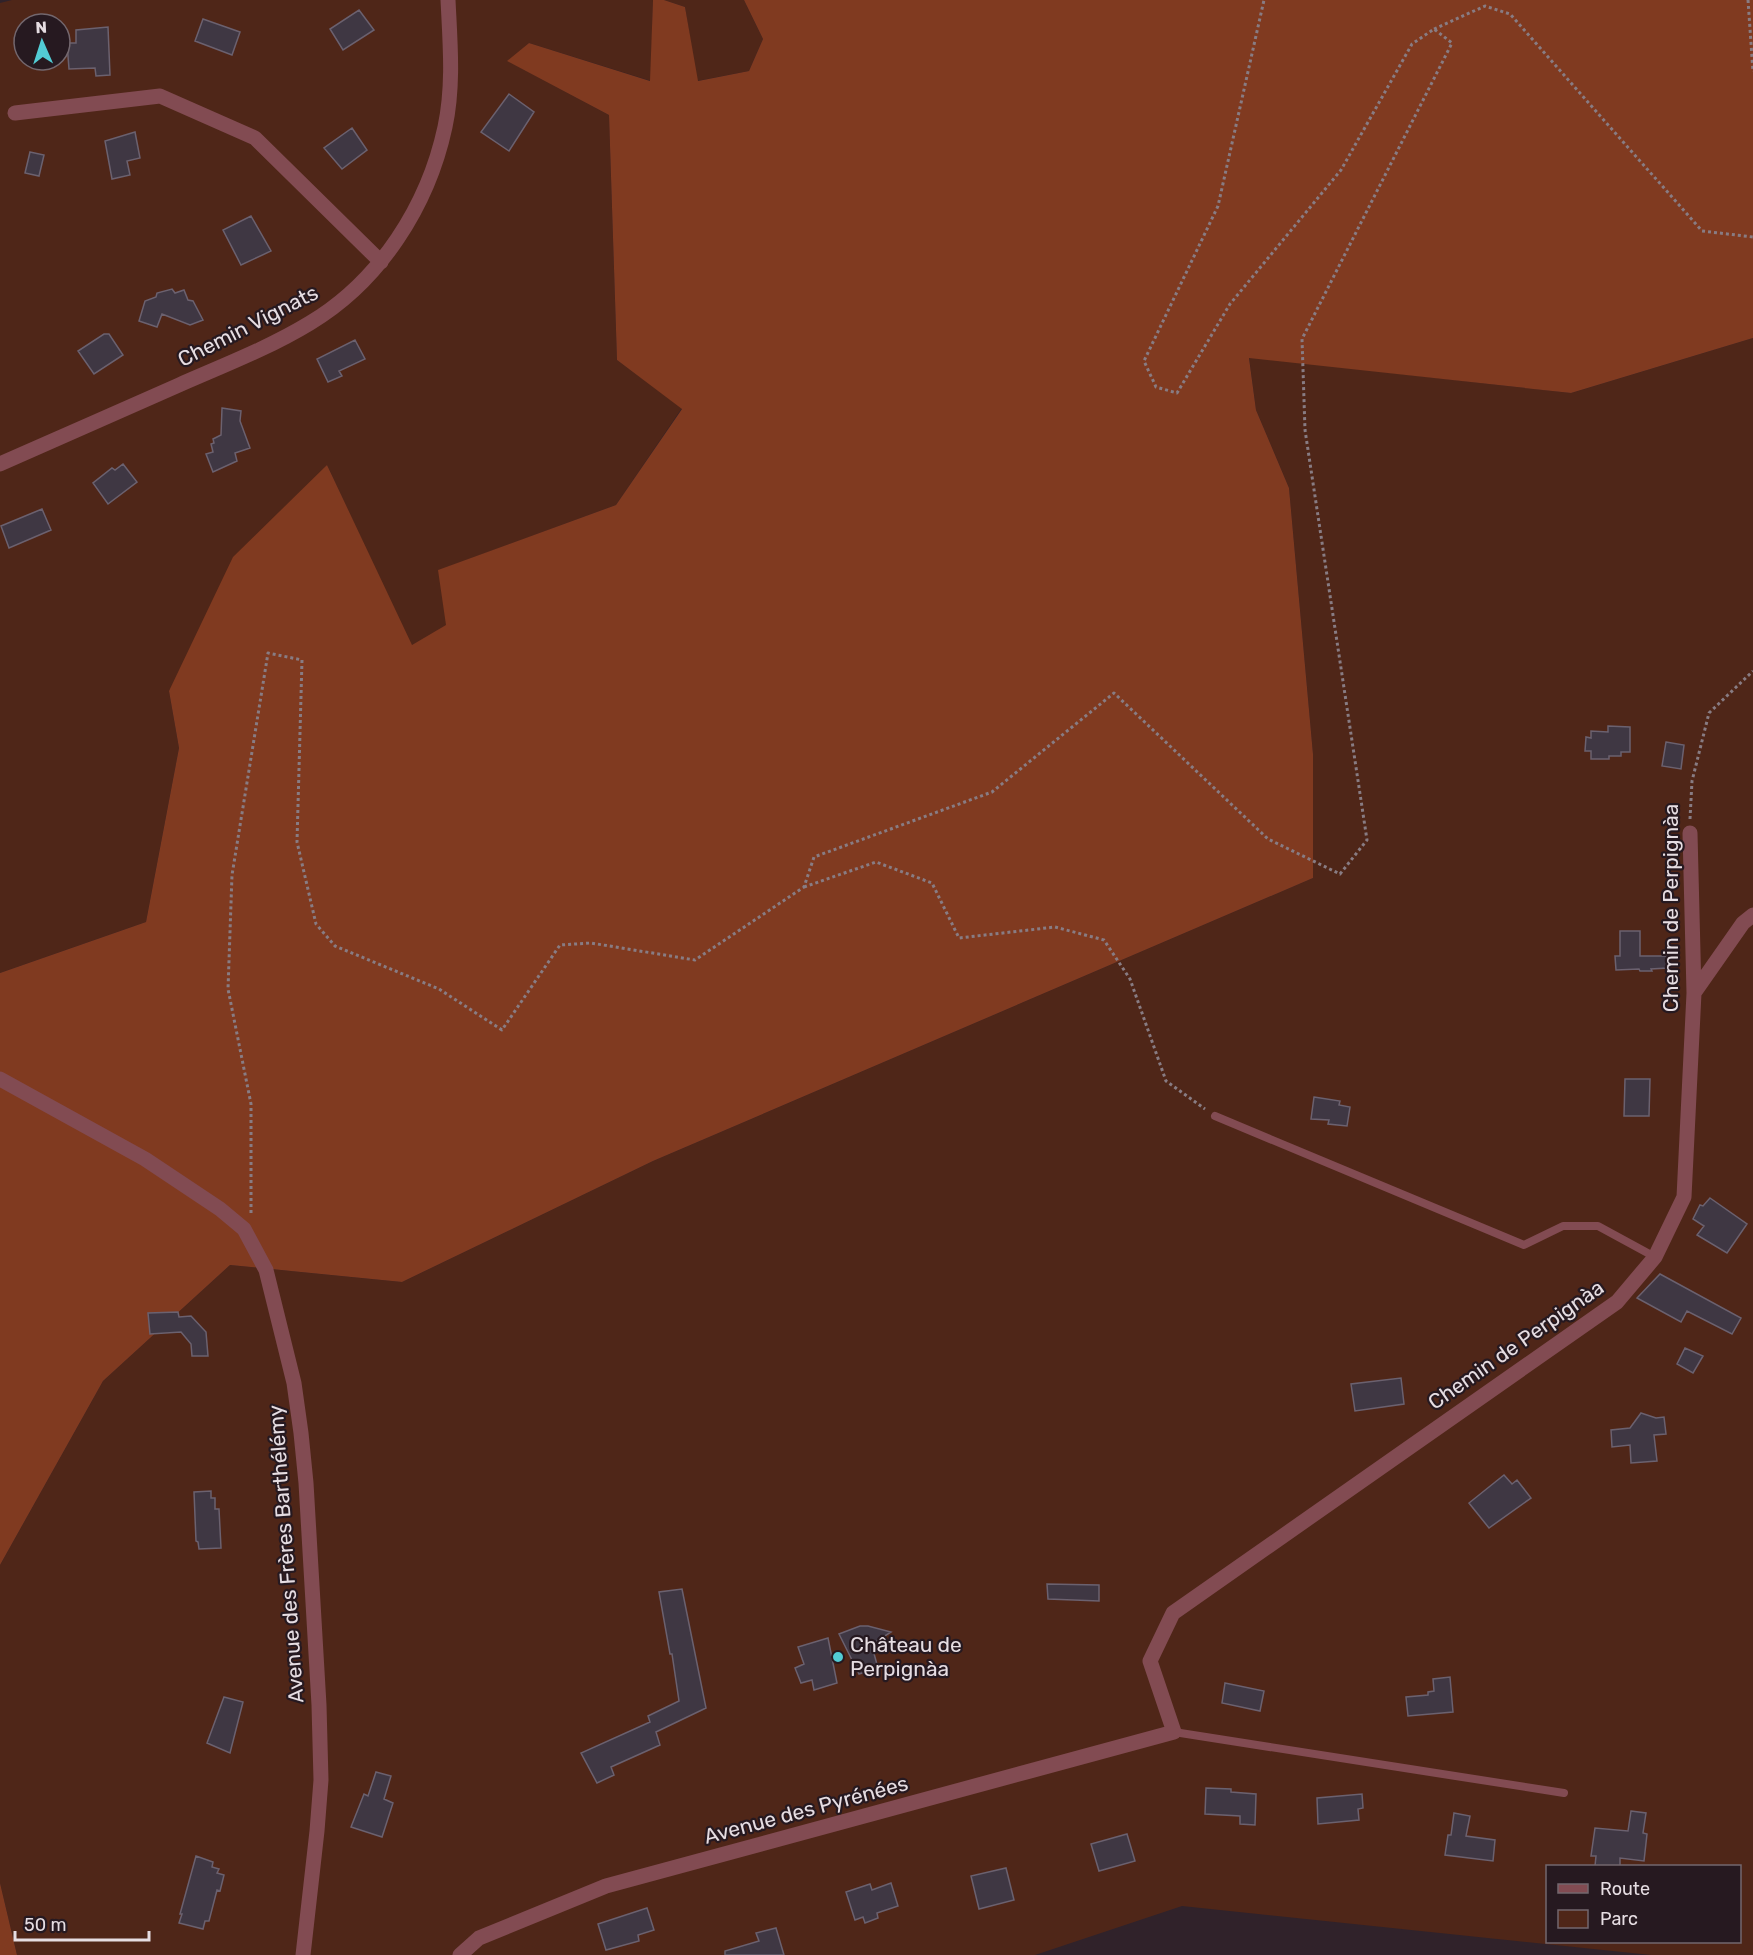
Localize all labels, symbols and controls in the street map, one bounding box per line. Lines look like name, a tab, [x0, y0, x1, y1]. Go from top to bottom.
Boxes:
north arrow	[12, 12, 72, 72]
text: N	[35, 18, 47, 37]
street label: Chemin Vignats	[173, 279, 322, 372]
street label: Chemin de Perpignàa	[1658, 804, 1683, 1012]
street label: Chemin de Perpignàa	[1423, 1275, 1608, 1415]
street label: Avenue des Frères Barthélémy	[263, 1404, 308, 1704]
place label: Château de Perpignàa	[850, 1632, 962, 1681]
marker: Château de Perpignàa	[831, 1650, 845, 1664]
street label: Avenue des Pyrénées	[701, 1770, 911, 1849]
legend	[1546, 1865, 1741, 1943]
text: Route	[1600, 1878, 1650, 1900]
scale bar	[15, 1904, 148, 1942]
text: Parc	[1600, 1908, 1638, 1930]
text: 50 m	[24, 1914, 67, 1936]

